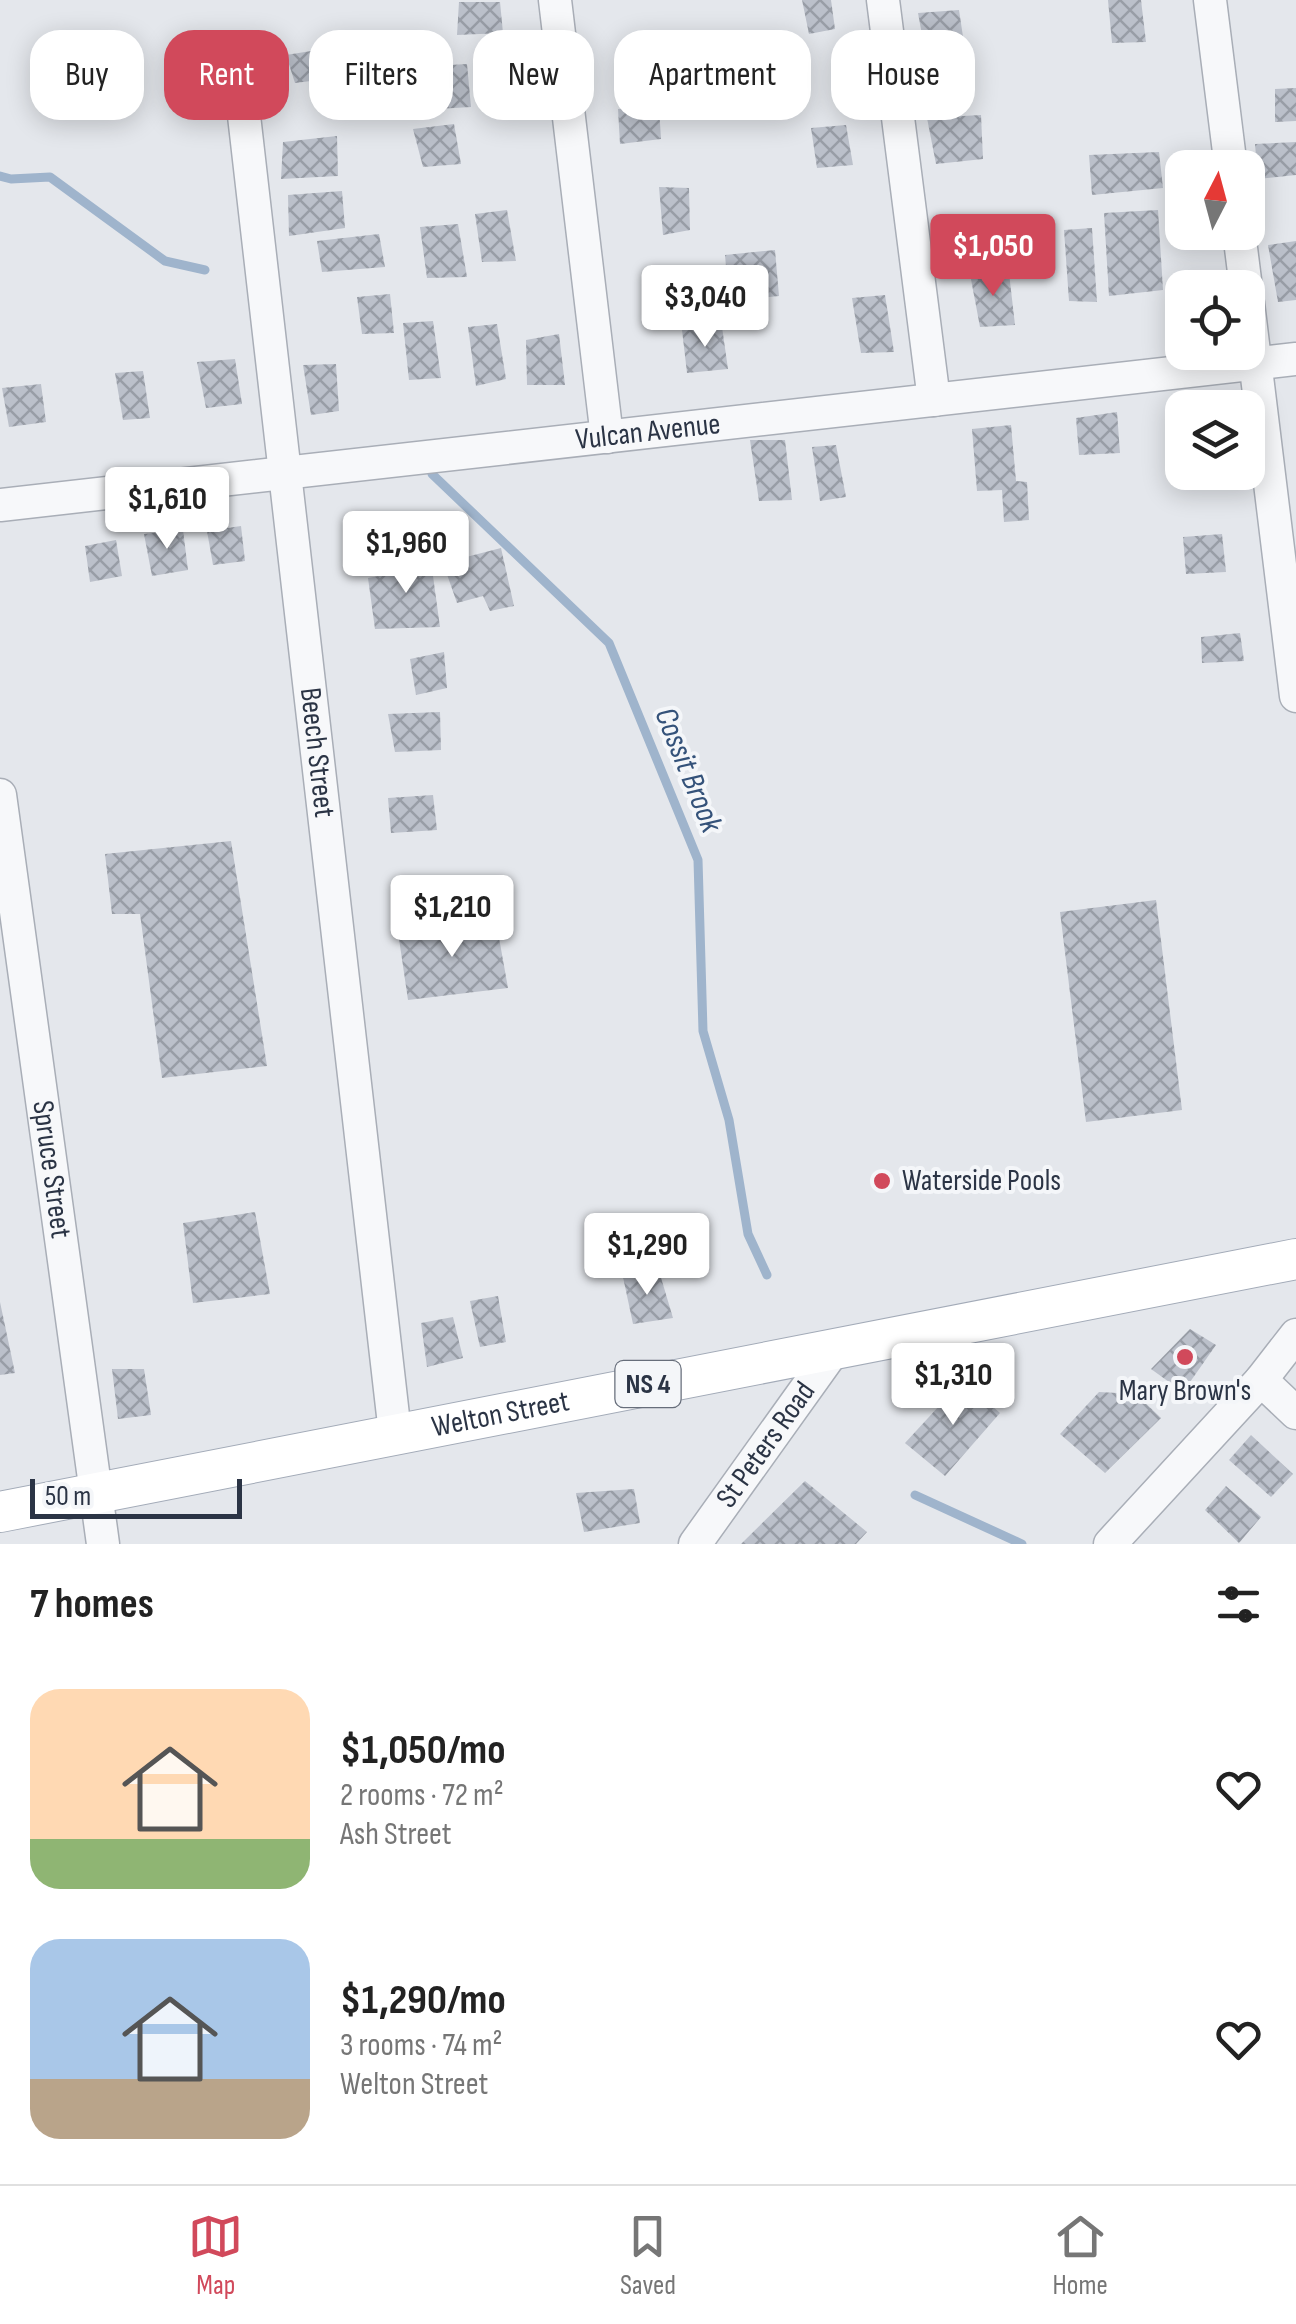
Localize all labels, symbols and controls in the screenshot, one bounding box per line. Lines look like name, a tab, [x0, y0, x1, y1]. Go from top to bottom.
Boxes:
chip: Buy	[30, 30, 144, 120]
chip: Rent	[164, 30, 289, 120]
chip: Filters	[309, 30, 453, 120]
chip: New	[473, 30, 594, 120]
chip: Apartment	[614, 30, 811, 120]
chip: House	[831, 30, 975, 120]
north arrow	[1165, 150, 1265, 250]
map controls	[1165, 150, 1265, 490]
pin: $1,050	[912, 214, 1074, 299]
text: $1,050	[952, 227, 1034, 266]
pin: $3,040	[624, 265, 786, 350]
button: locate	[1165, 270, 1265, 370]
text: $3,040	[664, 278, 746, 317]
button: layers	[1165, 390, 1265, 490]
street label: Vulcan Avenue	[574, 406, 722, 458]
pin: $1,610	[86, 467, 248, 552]
text: $1,610	[127, 480, 207, 519]
pin: $1,960	[325, 511, 487, 596]
text: $1,960	[365, 524, 447, 563]
street label: Beech Street	[292, 686, 342, 819]
water label: Cossit Brook	[645, 702, 731, 839]
pin: $1,210	[371, 875, 533, 960]
text: $1,210	[413, 888, 491, 927]
street label: Spruce Street	[24, 1098, 79, 1241]
place label: Waterside Pools	[902, 1163, 1061, 1199]
marker: Waterside Pools	[871, 1170, 893, 1192]
pin: $1,290	[566, 1213, 728, 1298]
text: $1,290	[606, 1226, 688, 1265]
pin: $1,310	[872, 1343, 1034, 1428]
marker: Mary Brown's	[1174, 1346, 1196, 1368]
text: $1,310	[913, 1356, 993, 1395]
road number: NS 4	[616, 1361, 680, 1407]
place label: Mary Brown's	[1119, 1373, 1251, 1409]
street label: St Peters Road	[709, 1375, 823, 1515]
street label: Welton Street	[429, 1383, 572, 1445]
scale bar	[30, 1474, 242, 1518]
text: 50 m	[45, 1480, 91, 1513]
icon: filters	[1211, 1577, 1266, 1632]
text: 7 homes	[30, 1579, 154, 1630]
text: $1,050/mo	[340, 1725, 505, 1776]
icon: home	[110, 1729, 230, 1849]
icon: heart	[1211, 1762, 1266, 1817]
text: 2 rooms · 72 m²	[340, 1776, 504, 1815]
text: Ash Street	[340, 1815, 452, 1854]
text: $1,290/mo	[340, 1975, 506, 2026]
icon: home	[110, 1979, 230, 2099]
icon: heart	[1211, 2012, 1266, 2067]
text: 3 rooms · 74 m²	[340, 2026, 502, 2065]
text: Welton Street	[340, 2065, 488, 2104]
tab: Map	[188, 2209, 243, 2302]
tab: Saved	[620, 2209, 676, 2302]
tab: Home	[1053, 2209, 1108, 2302]

